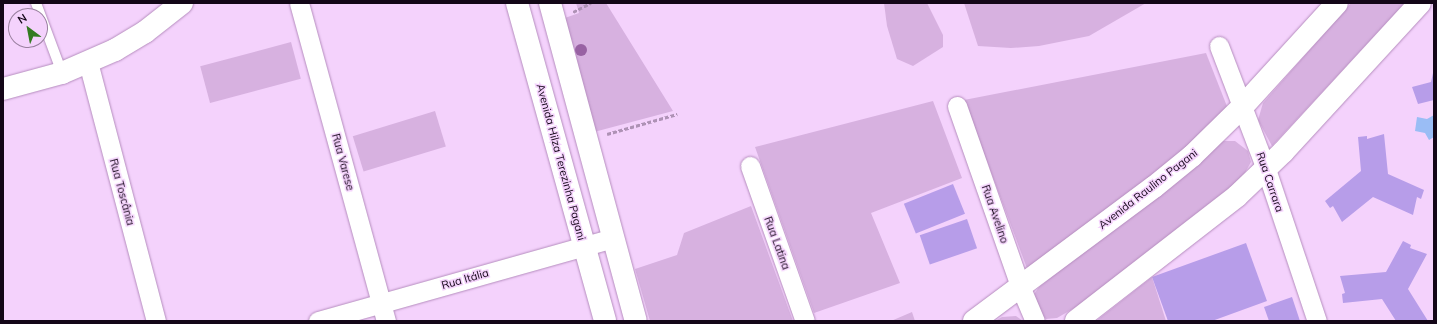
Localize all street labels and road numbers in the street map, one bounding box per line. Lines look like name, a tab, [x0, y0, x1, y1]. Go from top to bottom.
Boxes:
street label: Avenida Hilza Terezinha Pagani	[534, 82, 588, 242]
street label: Rua Varese	[329, 132, 357, 192]
street label: Avenida Raulino Pagani	[1096, 146, 1200, 232]
street label: Rua Carrara	[1254, 150, 1286, 214]
street label: Rua Toscânia	[107, 157, 137, 227]
street label: Rua Avelino	[979, 183, 1011, 245]
street label: Rua Latina	[761, 215, 793, 271]
street label: Rua Itália	[440, 266, 490, 292]

